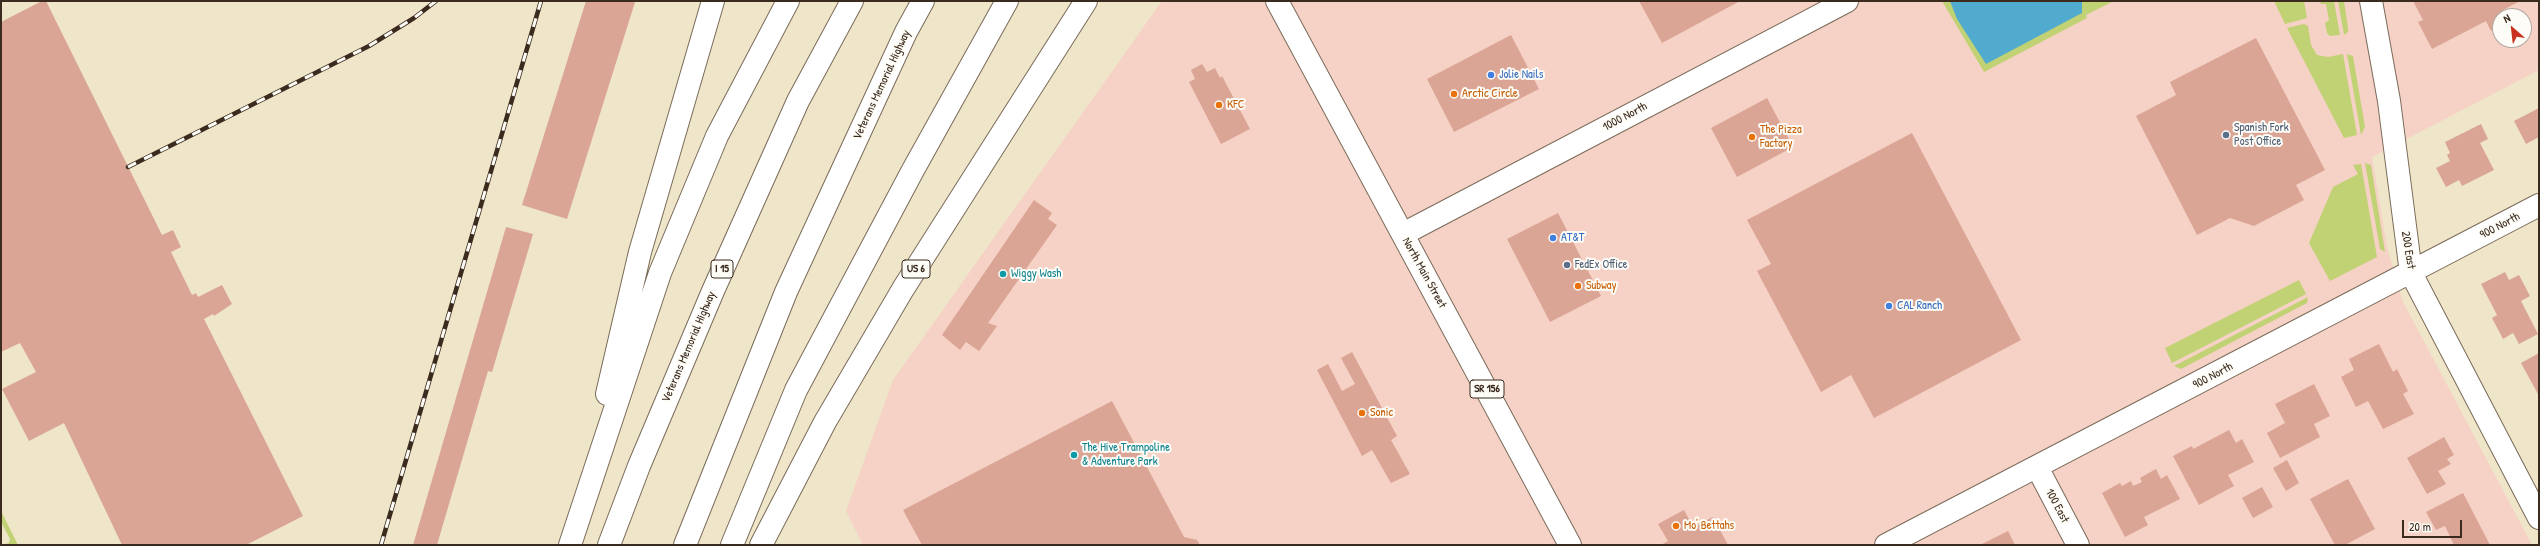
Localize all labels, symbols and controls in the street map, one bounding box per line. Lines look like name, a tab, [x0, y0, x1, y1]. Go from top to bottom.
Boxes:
north arrow	[2492, 8, 2532, 48]
text: N	[2501, 11, 2513, 26]
street label: Veterans Memorial Highway	[850, 28, 914, 142]
place label: Jolie Nails	[1499, 68, 1543, 82]
marker: Jolie Nails	[1486, 70, 1496, 80]
place label: Arctic Circle	[1462, 87, 1518, 101]
marker: Arctic Circle	[1449, 89, 1459, 99]
place label: KFC	[1227, 98, 1244, 112]
street label: 1000 North	[1600, 99, 1650, 135]
marker: KFC	[1214, 100, 1224, 110]
place label: Spanish Fork Post Office	[2234, 121, 2289, 149]
place label: The Pizza Factory	[1760, 123, 1802, 151]
marker: Spanish Fork Post Office	[2221, 130, 2231, 140]
marker: The Pizza Factory	[1747, 132, 1757, 142]
street label: 900 North	[2478, 210, 2522, 242]
street label: 200 East	[2398, 230, 2418, 270]
place label: AT&T	[1561, 231, 1584, 245]
marker: AT&T	[1548, 233, 1558, 243]
street label: North Main Street	[1399, 235, 1449, 311]
place label: FedEx Office	[1575, 258, 1627, 272]
road number: I 15	[711, 260, 733, 278]
road number: US 6	[902, 260, 930, 278]
marker: FedEx Office	[1562, 260, 1572, 270]
place label: Wiggy Wash	[1011, 267, 1061, 281]
marker: Wiggy Wash	[998, 269, 1008, 279]
place label: Subway	[1586, 279, 1617, 293]
marker: Subway	[1573, 281, 1583, 291]
street label: Veterans Memorial Highway	[659, 289, 719, 405]
place label: CAL Ranch	[1897, 299, 1942, 313]
marker: CAL Ranch	[1884, 301, 1894, 311]
street label: 900 North	[2191, 360, 2235, 392]
road number: SR 156	[1470, 380, 1504, 398]
place label: Sonic	[1370, 406, 1393, 420]
marker: Sonic	[1357, 408, 1367, 418]
place label: The Hive Trampoline & Adventure Park	[1082, 441, 1170, 469]
marker: The Hive Trampoline & Adventure Park	[1069, 450, 1079, 460]
street label: 100 East	[2042, 486, 2072, 526]
scale bar	[2404, 512, 2464, 538]
text: 20 m	[2409, 518, 2431, 535]
place label: Mo' Bettahs	[1684, 519, 1734, 533]
marker: Mo' Bettahs	[1671, 521, 1681, 531]

